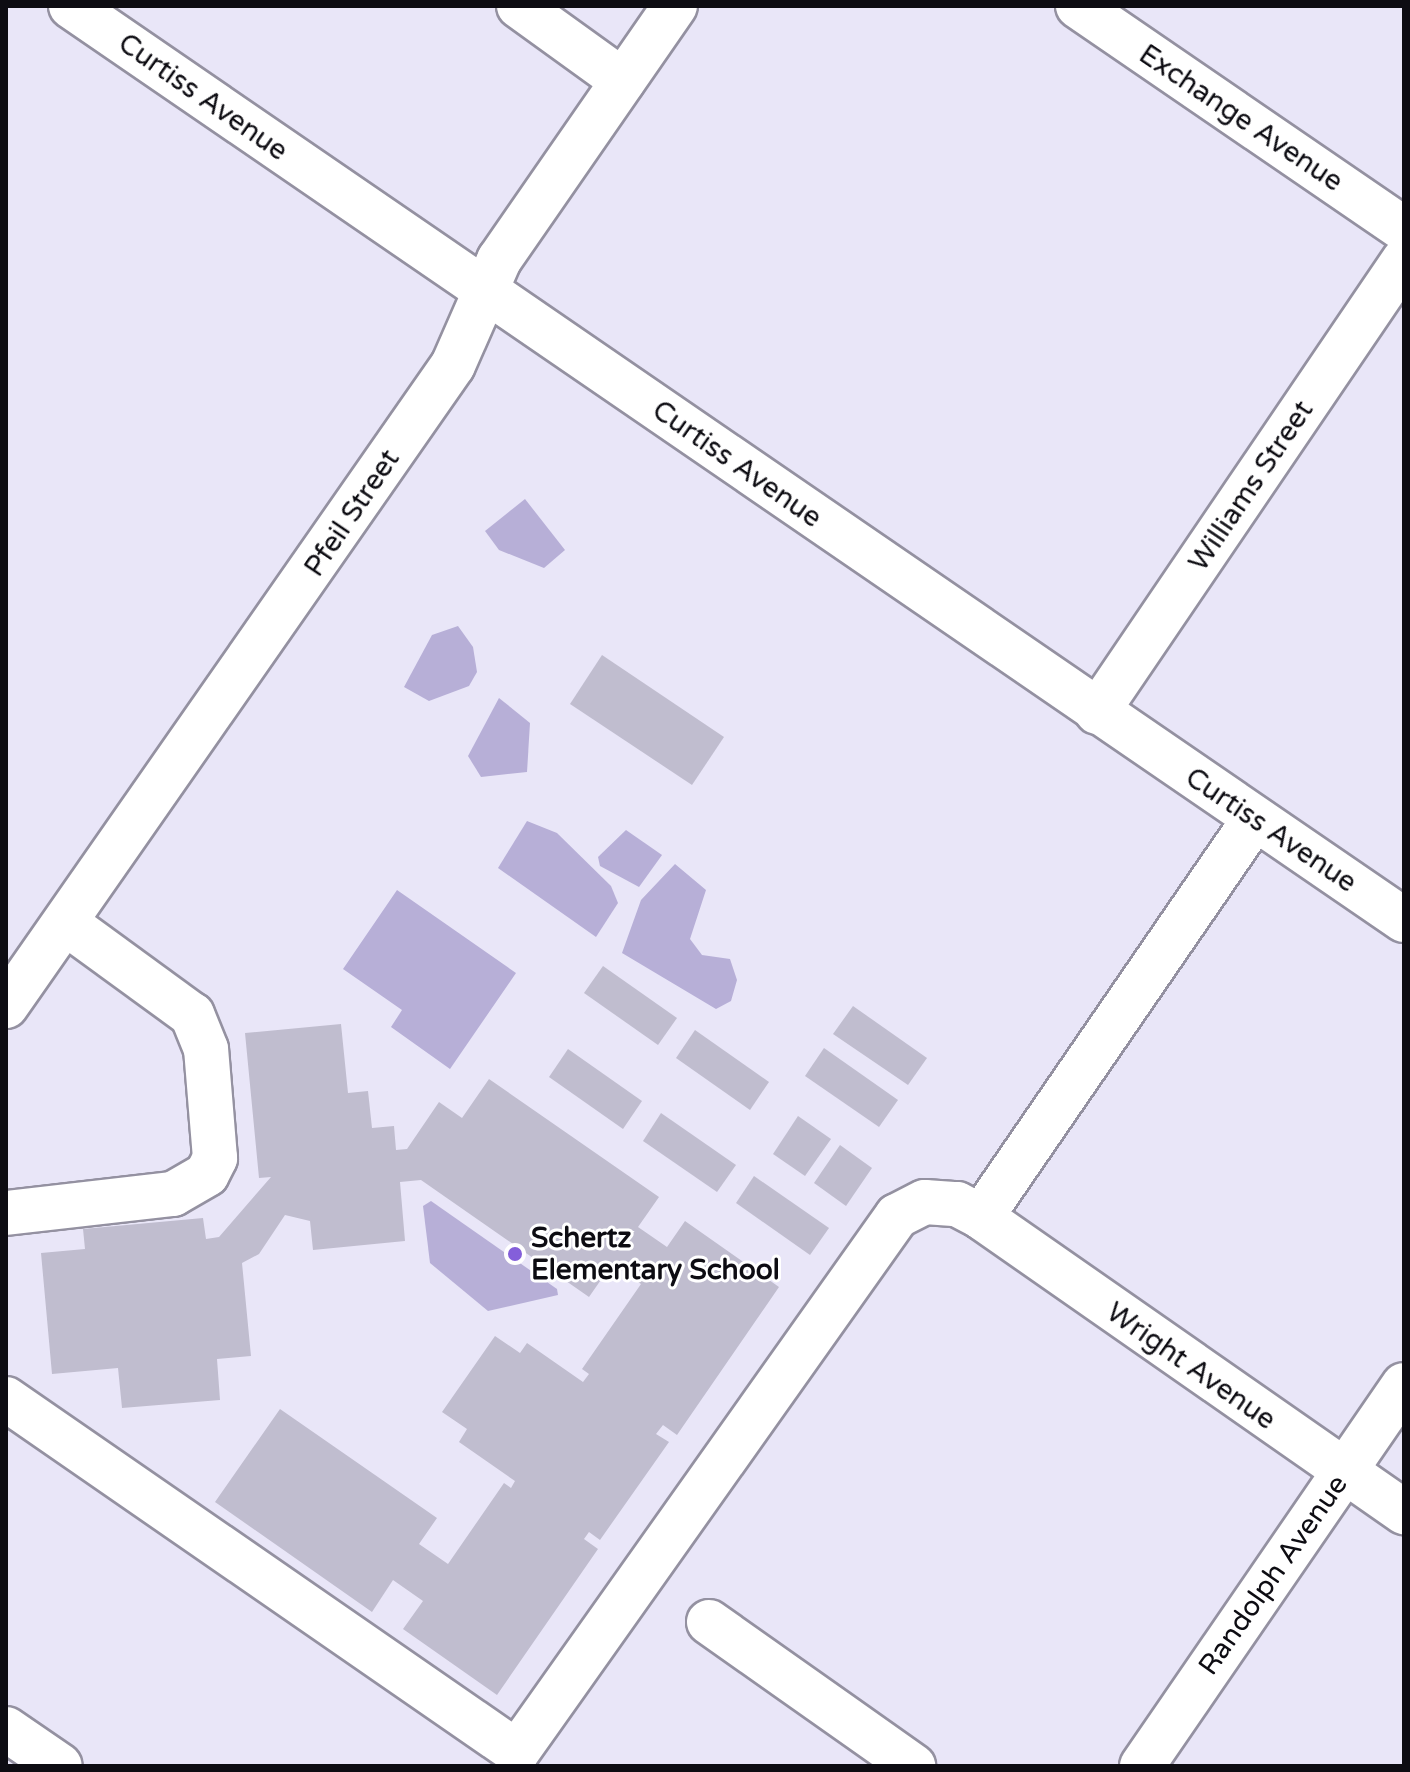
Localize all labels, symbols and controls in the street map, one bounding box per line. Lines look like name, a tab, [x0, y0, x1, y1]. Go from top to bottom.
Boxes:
street label: Curtiss Avenue	[112, 26, 294, 168]
street label: Exchange Avenue	[1133, 37, 1349, 199]
street label: Curtiss Avenue	[646, 393, 828, 535]
street label: Williams Street	[1182, 394, 1320, 578]
street label: Pfeil Street	[297, 443, 407, 583]
street label: Curtiss Avenue	[1179, 760, 1363, 900]
place label: Schertz Elementary School	[531, 1221, 780, 1287]
marker: Schertz Elementary School	[506, 1245, 524, 1263]
street label: Wright Avenue	[1100, 1295, 1282, 1437]
street label: Randolph Avenue	[1191, 1468, 1355, 1682]

